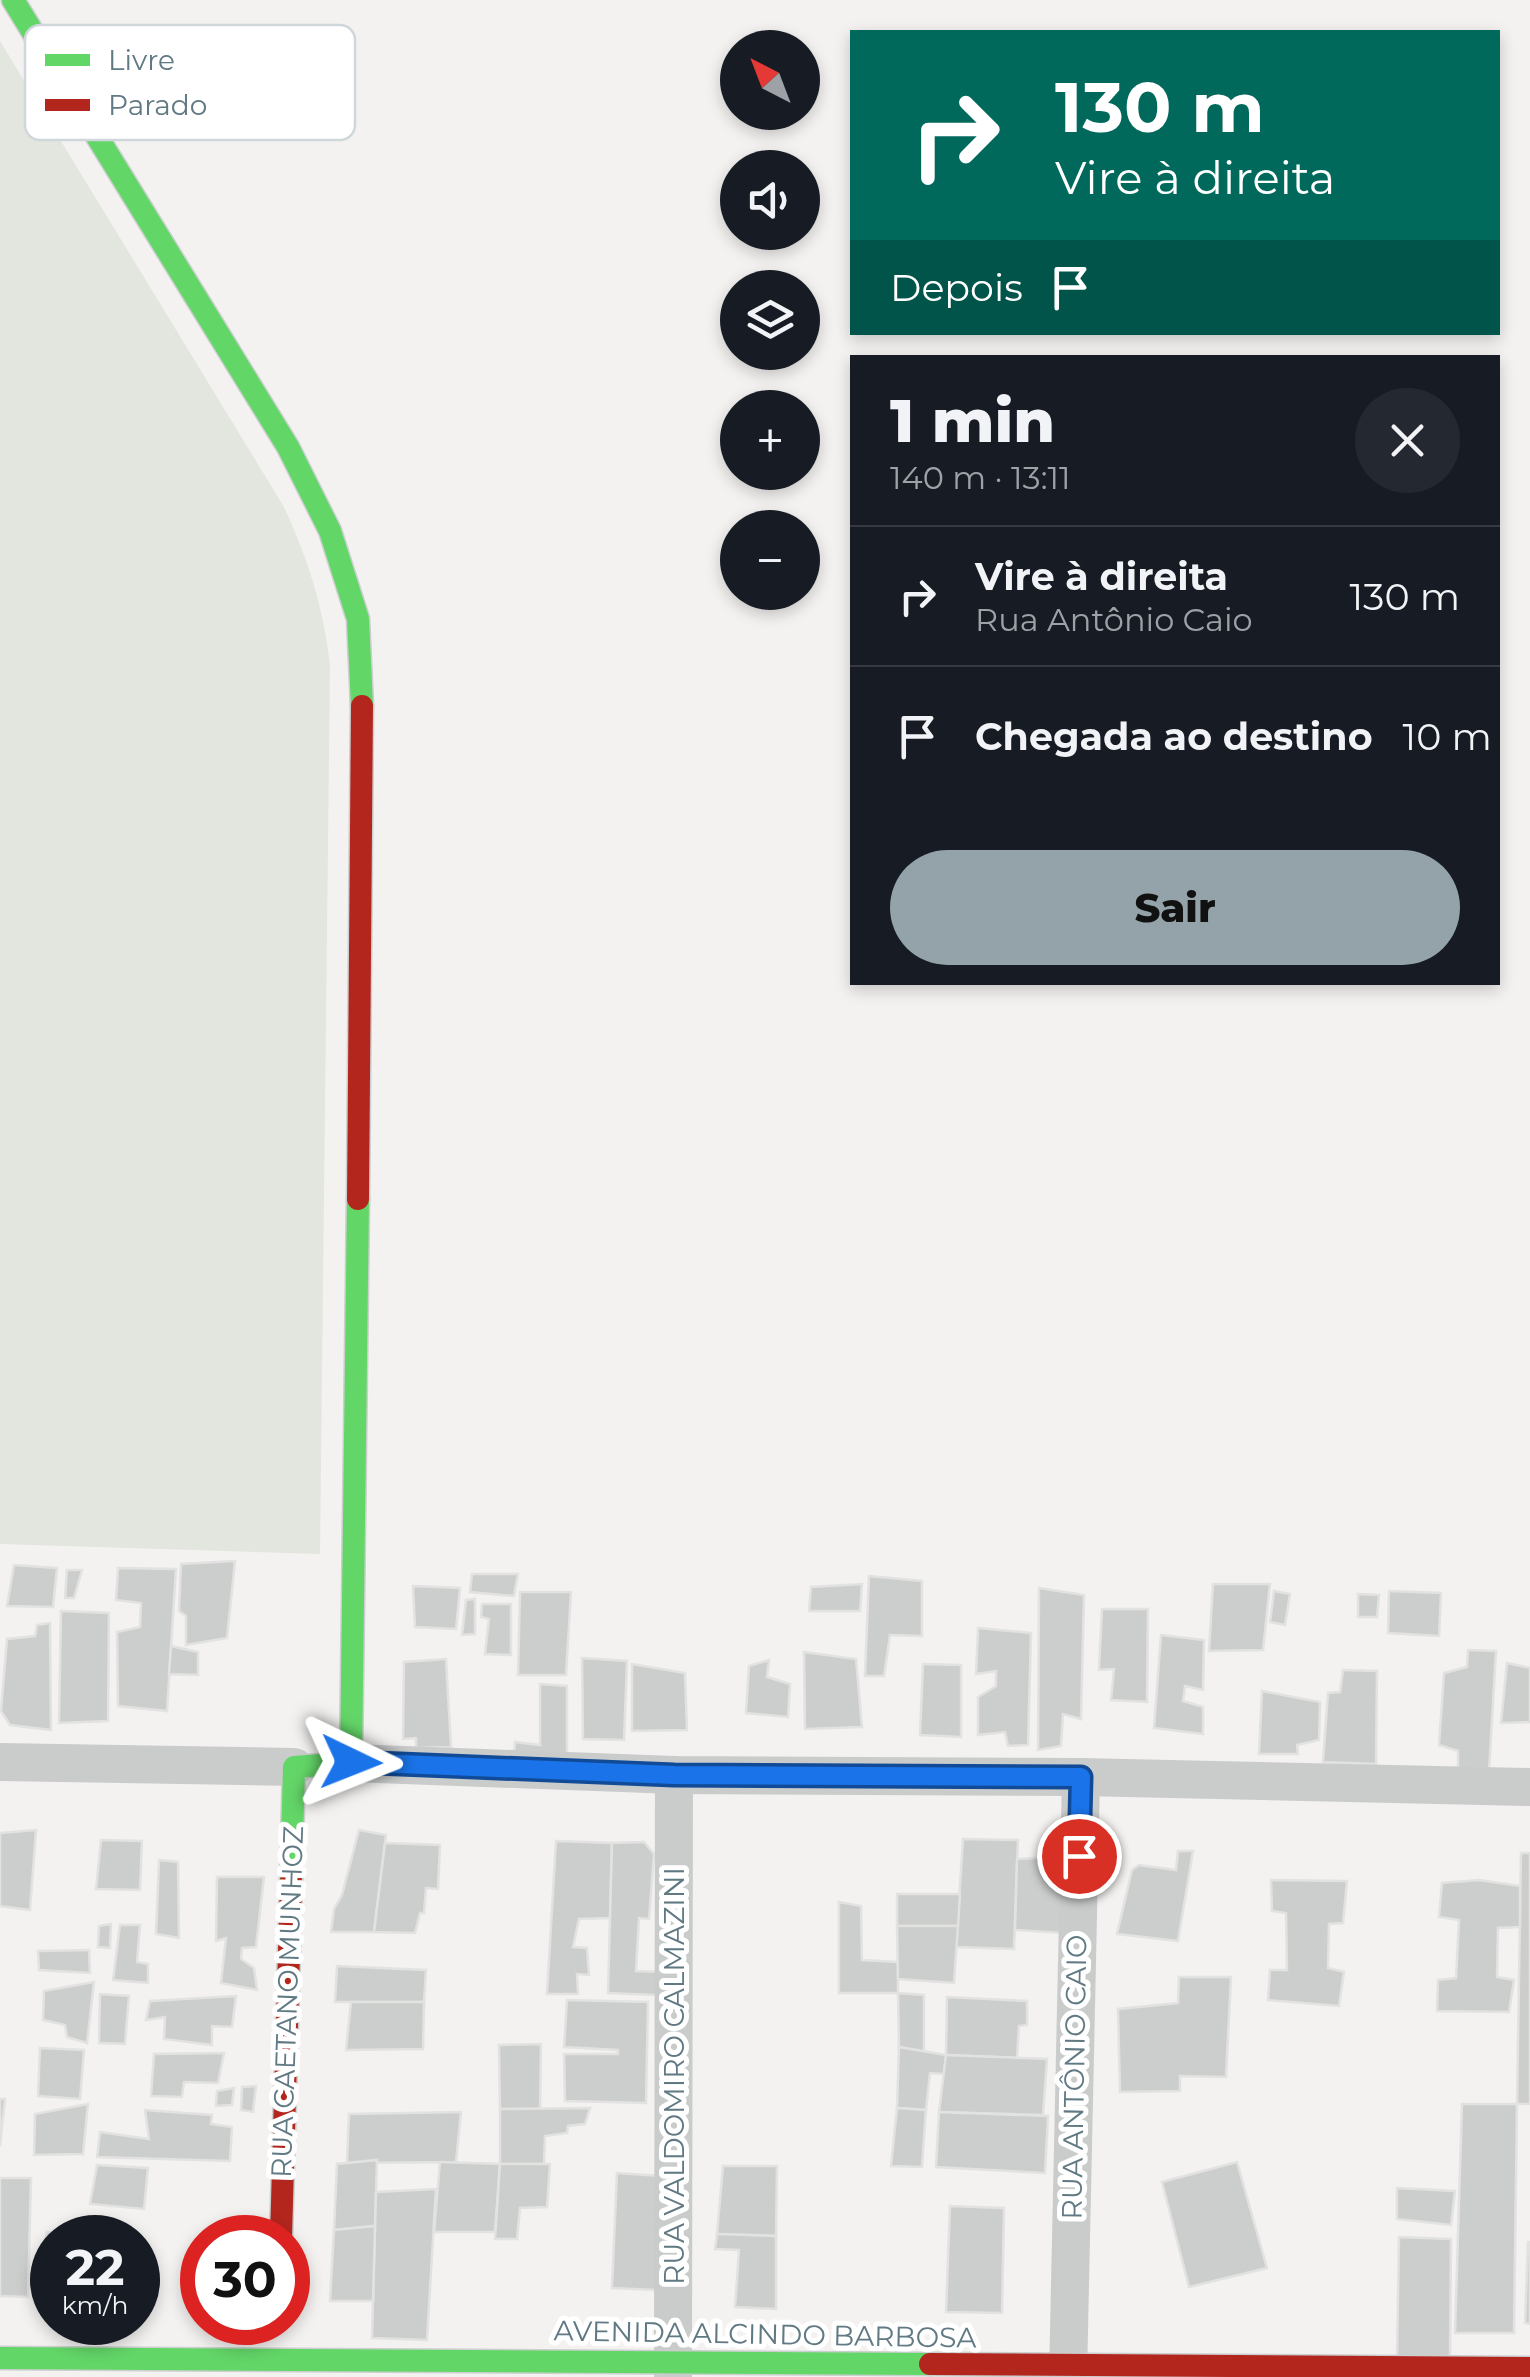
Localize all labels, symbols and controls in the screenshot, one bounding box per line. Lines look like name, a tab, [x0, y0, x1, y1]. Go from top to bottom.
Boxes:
legend	[25, 25, 355, 140]
north arrow	[720, 30, 820, 130]
map controls	[720, 30, 820, 610]
text: Livre	[108, 43, 175, 77]
text: 130 m	[1055, 64, 1265, 150]
icon: right	[890, 70, 1020, 200]
text: Parado	[108, 88, 207, 122]
button: sound	[720, 150, 820, 250]
text: Vire à direita	[1055, 150, 1335, 205]
icon: arrive	[1043, 260, 1098, 315]
text: Depois	[890, 264, 1023, 311]
button: layers	[720, 270, 820, 370]
text: 1 min	[890, 384, 1055, 457]
button: close	[1355, 388, 1460, 493]
button: +	[720, 390, 820, 490]
text: 140 m · 13:11	[890, 458, 1071, 497]
button: −	[720, 510, 820, 610]
text: Vire à direita	[975, 553, 1228, 600]
icon: right	[890, 569, 945, 624]
text: 130 m	[1349, 573, 1460, 620]
text: Rua Antônio Caio	[975, 600, 1253, 639]
icon: arrive	[890, 709, 945, 764]
text: Chegada ao destino	[975, 713, 1373, 760]
text: 10 m	[1403, 713, 1492, 760]
button: Sair	[890, 850, 1460, 965]
position arrow	[299, 1710, 403, 1814]
pin	[1037, 1814, 1122, 1899]
street label: RUA CAETANO MUNHOZ	[264, 1825, 310, 2179]
icon: arrive	[1052, 1829, 1107, 1884]
street label: RUA VALDOMIRO CALMAZINI	[657, 1867, 691, 2285]
street label: RUA ANTÔNIO CAIO	[1055, 1934, 1093, 2220]
speed limit sign: 30	[180, 2215, 310, 2345]
text: 22	[66, 2237, 125, 2298]
text: km/h	[62, 2290, 128, 2320]
street label: AVENIDA ALCINDO BARBOSA	[553, 2313, 978, 2355]

